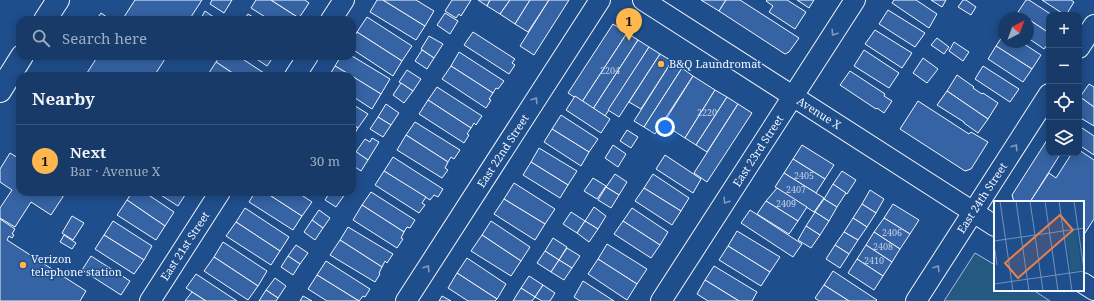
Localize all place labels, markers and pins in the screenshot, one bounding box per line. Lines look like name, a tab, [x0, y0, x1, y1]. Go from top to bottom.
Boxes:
pin: 1	[616, 8, 642, 41]
place label: B&Q Laundromat	[669, 56, 761, 71]
marker: B&Q Laundromat	[656, 59, 666, 69]
place label: Verizon telephone station	[31, 251, 122, 279]
marker: Verizon telephone station	[18, 260, 28, 270]

